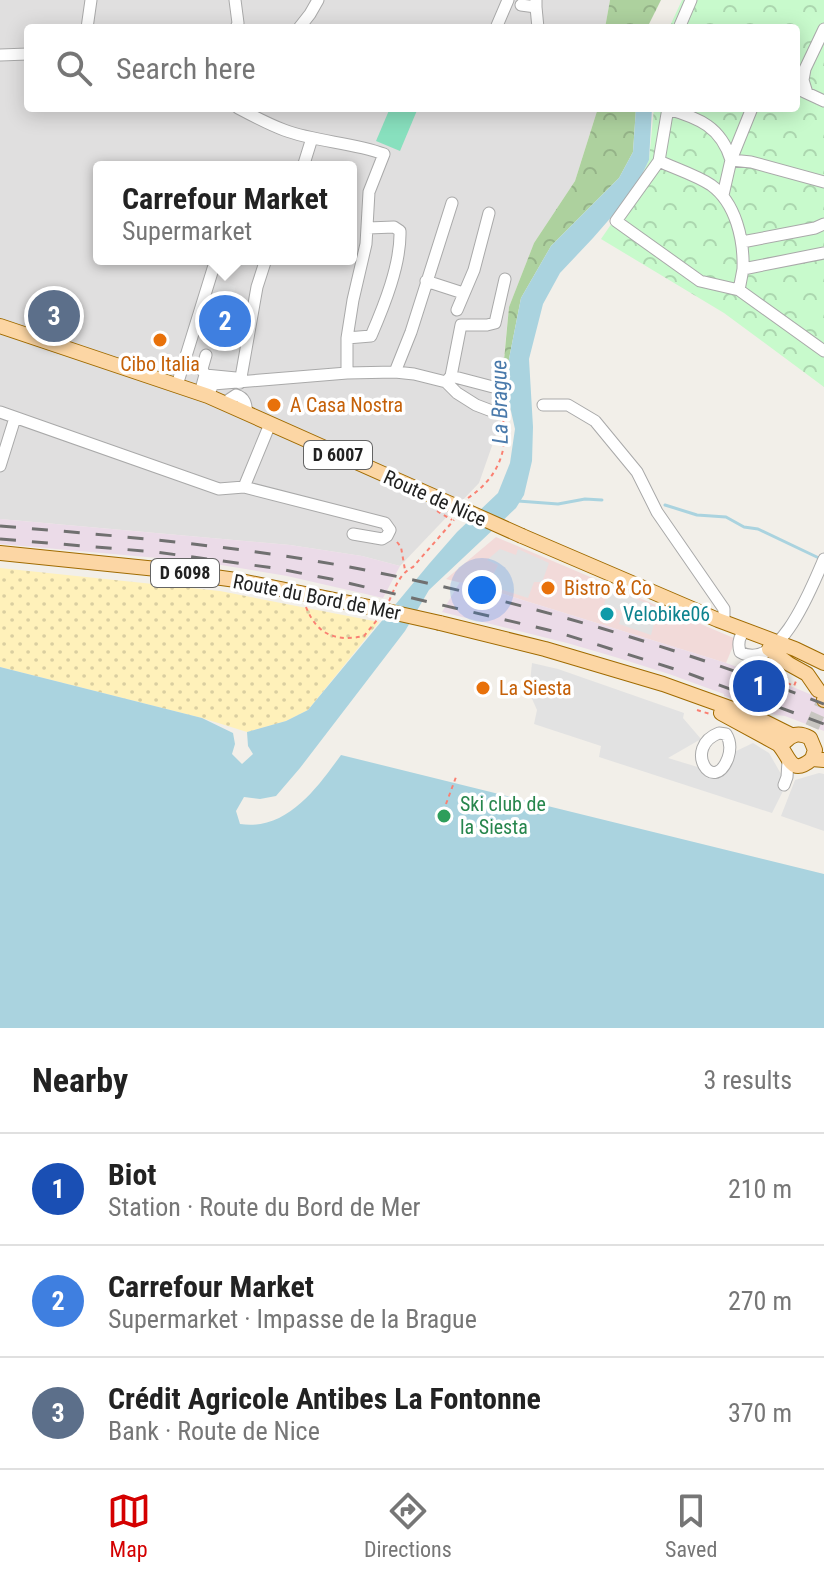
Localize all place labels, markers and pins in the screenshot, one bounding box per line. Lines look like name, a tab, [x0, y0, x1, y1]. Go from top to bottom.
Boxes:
pin: 3	[28, 286, 80, 346]
pin: 2	[199, 291, 251, 351]
marker: Cibo Italia	[151, 331, 169, 349]
place label: Cibo Italia	[120, 352, 200, 376]
place label: A Casa Nostra	[290, 393, 403, 417]
marker: A Casa Nostra	[265, 396, 283, 414]
place label: Bistro & Co	[564, 576, 652, 600]
marker: Bistro & Co	[539, 579, 557, 597]
place label: Velobike06	[623, 602, 710, 626]
marker: Velobike06	[598, 605, 616, 623]
pin: 1	[733, 656, 785, 716]
place label: La Siesta	[499, 676, 572, 700]
marker: La Siesta	[474, 679, 492, 697]
place label: Ski club de la Siesta	[460, 792, 546, 839]
marker: Ski club de la Siesta	[435, 807, 453, 825]

